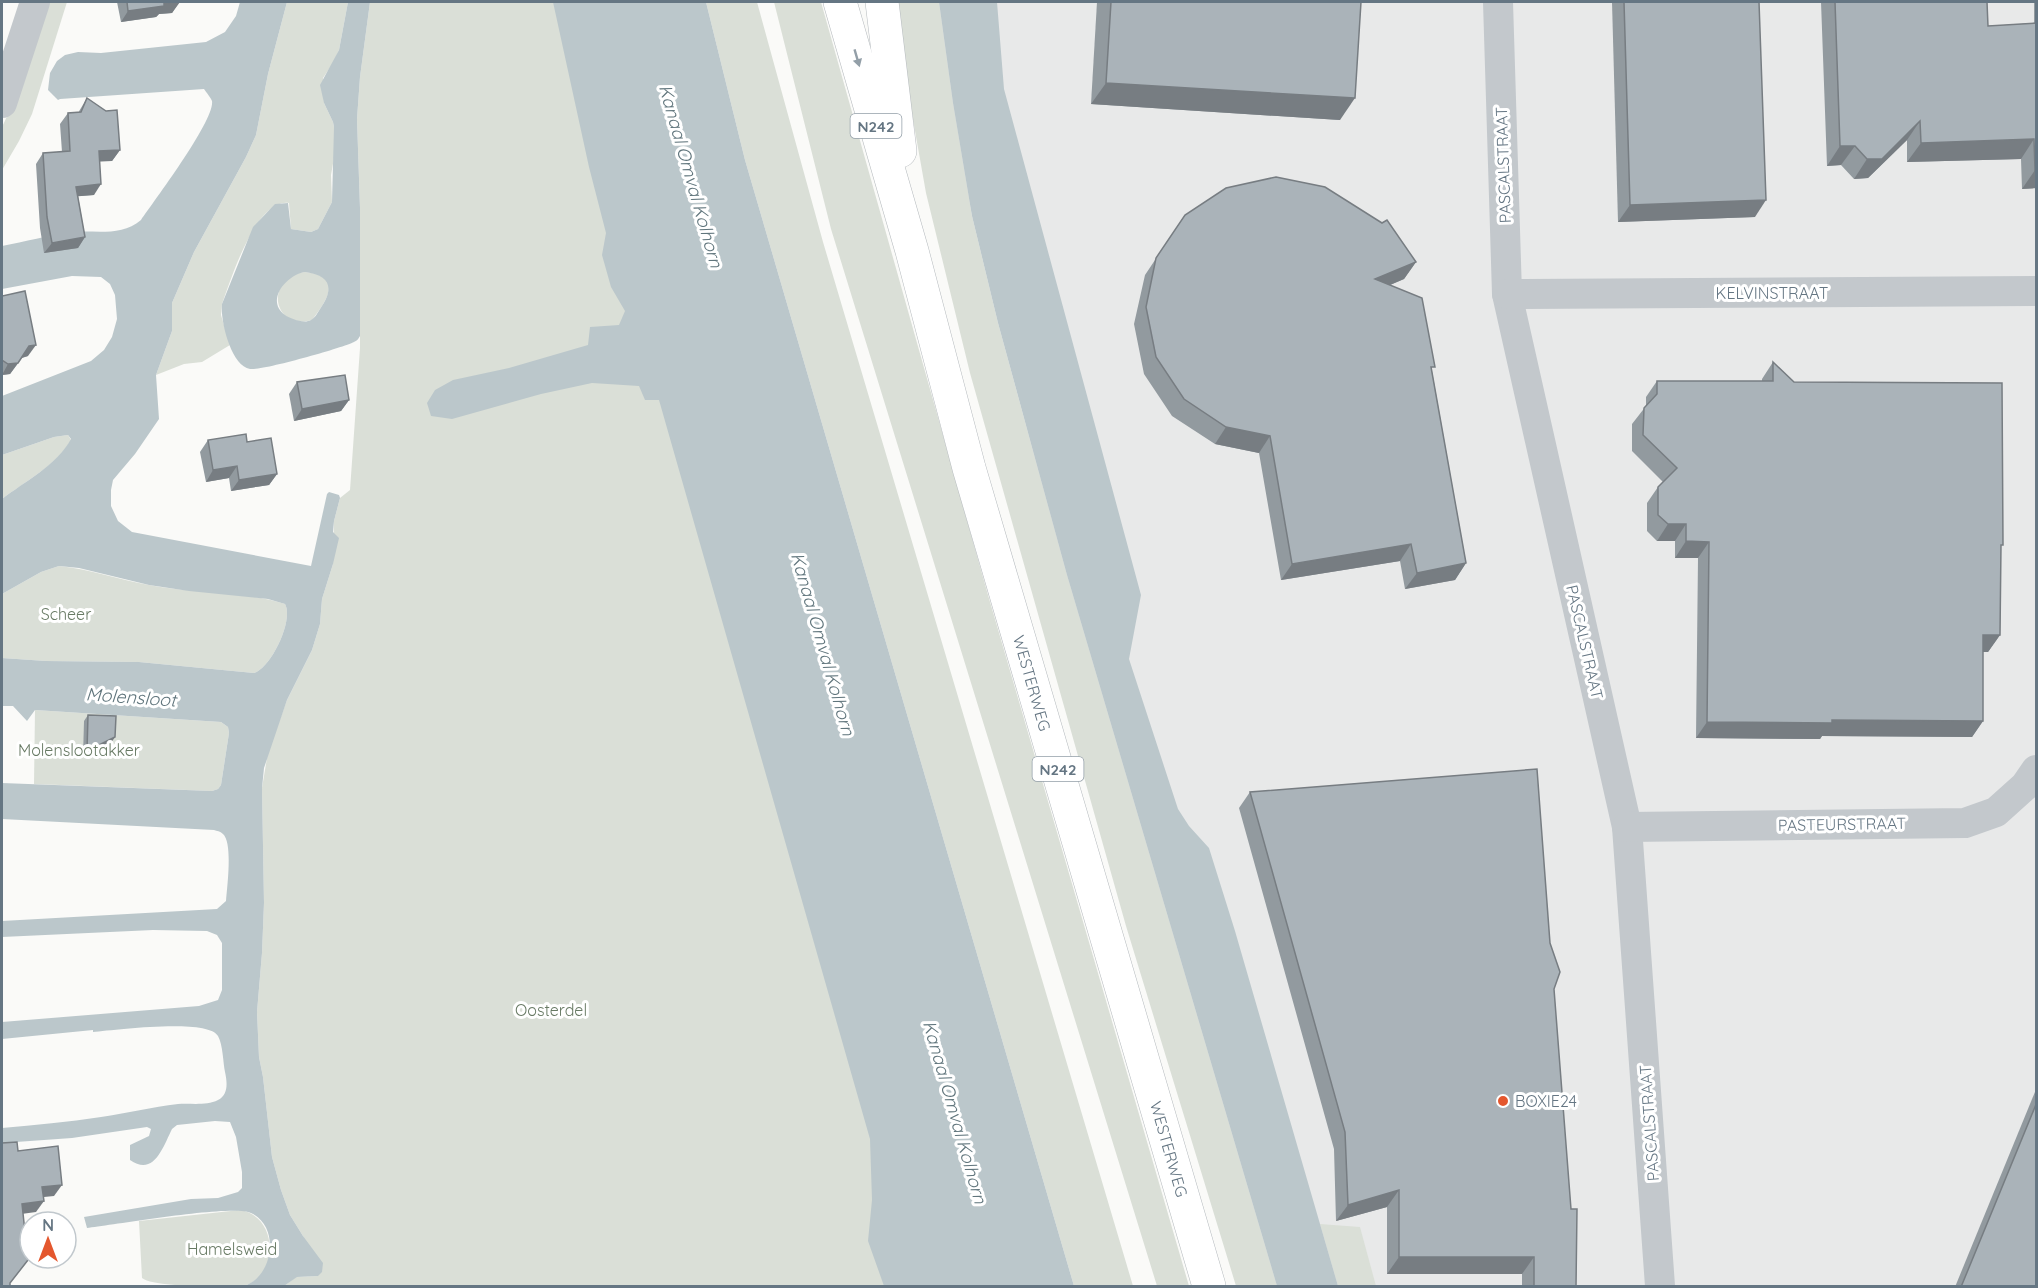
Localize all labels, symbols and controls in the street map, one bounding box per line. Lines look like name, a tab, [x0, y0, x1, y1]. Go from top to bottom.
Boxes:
one-way arrow	[852, 49, 862, 67]
water label: Kanaal Omval Kolhorn	[654, 82, 728, 271]
street label: PASCALSTRAAT	[1491, 106, 1515, 224]
road number: N242	[850, 114, 902, 138]
street label: KELVINSTRAAT	[1716, 283, 1829, 303]
water label: Kanaal Omval Kolhorn	[786, 550, 860, 739]
street label: PASCALSTRAAT	[1562, 583, 1608, 701]
park label: Scheer	[41, 604, 91, 624]
street label: WESTERWEG	[1009, 633, 1055, 733]
water label: Molensloot	[85, 682, 179, 712]
park label: Molenslootakker	[18, 740, 140, 760]
road number: N242	[1032, 757, 1084, 781]
street label: PASTEURSTRAAT	[1778, 813, 1907, 835]
park label: Oosterdel	[515, 1000, 587, 1020]
water label: Kanaal Omval Kolhorn	[918, 1018, 992, 1207]
street label: PASCALSTRAAT	[1635, 1064, 1663, 1182]
place label: BOXIE24	[1515, 1091, 1577, 1111]
marker: BOXIE24	[1496, 1094, 1510, 1108]
street label: WESTERWEG	[1146, 1099, 1192, 1199]
north arrow	[18, 1210, 78, 1270]
text: N	[42, 1215, 54, 1235]
park label: Hamelsweid	[187, 1239, 277, 1259]

